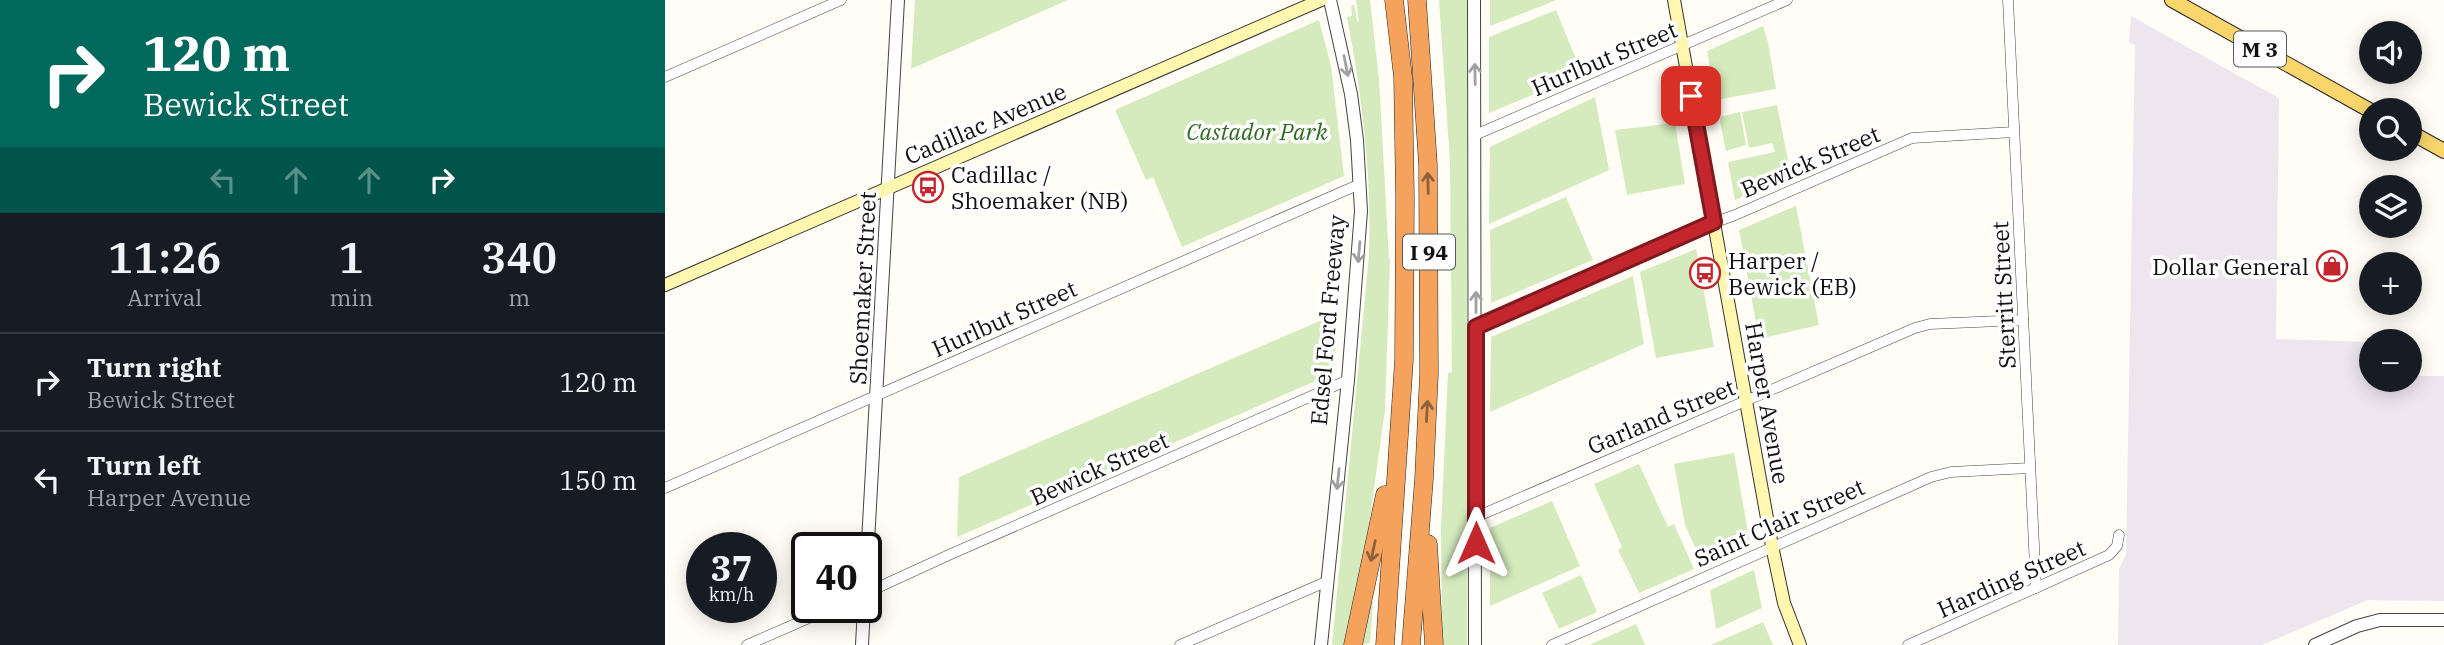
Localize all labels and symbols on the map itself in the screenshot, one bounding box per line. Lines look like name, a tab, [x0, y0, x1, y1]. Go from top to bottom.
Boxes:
street label: Hurlbut Street	[1527, 14, 1681, 102]
road number: M 3	[2234, 32, 2286, 66]
one-way arrow	[1339, 55, 1353, 77]
one-way arrow	[1468, 63, 1481, 86]
pin	[1661, 66, 1721, 126]
street label: Cadillac Avenue	[900, 75, 1070, 171]
park label: Castador Park	[1186, 116, 1329, 146]
street label: Bewick Street	[1736, 118, 1884, 204]
place label: Cadillac / Shoemaker (NB)	[951, 159, 1128, 215]
bus stop icon: Cadillac / Shoemaker (NB)	[911, 170, 945, 204]
one-way arrow	[1422, 172, 1435, 195]
street label: Shoemaker Street	[842, 191, 882, 385]
street label: Edsel Ford Freeway	[1303, 213, 1351, 427]
street label: Sterritt Street	[1984, 221, 2022, 369]
road number: I 94	[1403, 234, 1455, 270]
one-way arrow	[1352, 240, 1365, 263]
place label: Harper / Bewick (EB)	[1728, 245, 1857, 301]
shop icon: Dollar General	[2315, 249, 2349, 283]
place label: Dollar General	[2152, 251, 2309, 281]
bus stop icon: Harper / Bewick (EB)	[1688, 256, 1722, 290]
street label: Hurlbut Street	[927, 273, 1081, 363]
one-way arrow	[1469, 291, 1483, 314]
street label: Harper Avenue	[1739, 320, 1797, 486]
street label: Garland Street	[1583, 371, 1739, 461]
one-way arrow	[1421, 399, 1434, 422]
street label: Bewick Street	[1025, 424, 1173, 512]
one-way arrow	[1331, 467, 1344, 489]
street label: Saint Clair Street	[1689, 471, 1869, 573]
position arrow	[1439, 506, 1513, 580]
speed limit sign: 40	[791, 532, 882, 623]
street label: Harding Street	[1932, 532, 2090, 624]
one-way arrow	[1366, 539, 1379, 562]

